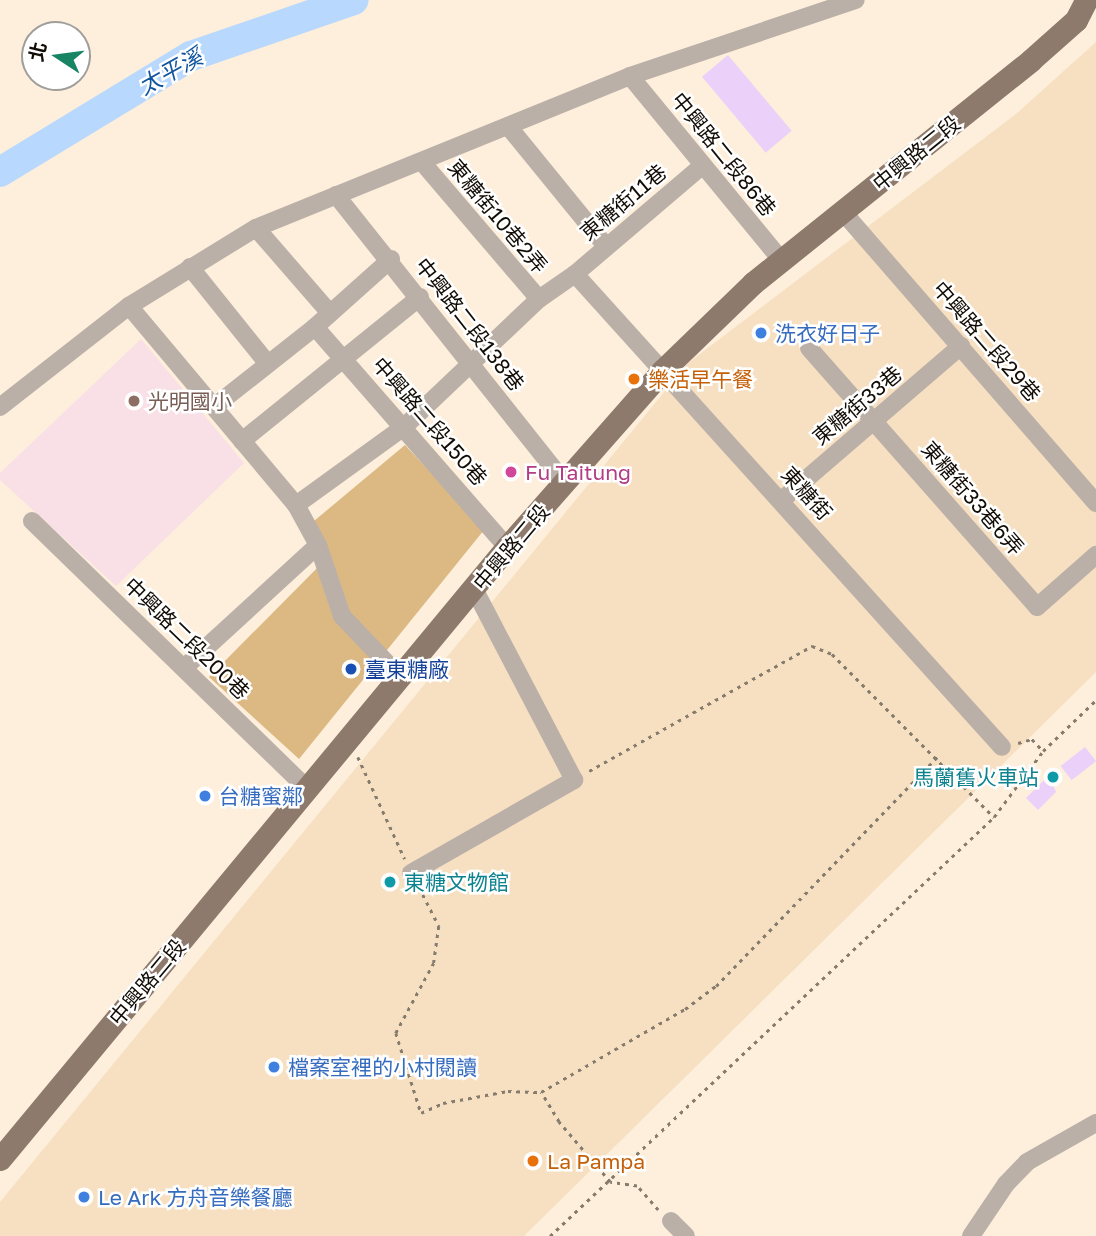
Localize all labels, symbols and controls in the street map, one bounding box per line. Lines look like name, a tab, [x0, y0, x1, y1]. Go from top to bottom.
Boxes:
north arrow	[21, 21, 91, 91]
text: 北	[24, 40, 50, 63]
water label: 太平溪	[133, 42, 207, 100]
street label: 中興路二段86巷	[667, 87, 781, 221]
street label: 中興路二段	[867, 110, 965, 196]
street label: 東糖街10巷2弄	[443, 154, 553, 278]
street label: 東糖街11巷	[575, 159, 671, 245]
street label: 中興路二段138巷	[410, 253, 530, 395]
street label: 中興路二段29巷	[928, 276, 1046, 406]
place label: 洗衣好日子	[775, 320, 880, 346]
marker: 洗衣好日子	[753, 325, 769, 341]
street label: 中興路二段150巷	[368, 352, 492, 490]
street label: 東糖街33巷	[807, 360, 907, 450]
place label: 樂活早午餐	[648, 366, 753, 392]
marker: 樂活早午餐	[626, 371, 642, 387]
place label: 光明國小	[148, 388, 232, 414]
marker: 光明國小	[126, 393, 142, 409]
street label: 東糖街33巷6弄	[917, 436, 1029, 560]
place label: Fu Taitung	[525, 459, 631, 485]
street label: 東糖街	[777, 461, 837, 525]
marker: Fu Taitung	[503, 464, 519, 480]
street label: 中興路二段	[468, 499, 554, 595]
street label: 中興路二段200巷	[119, 572, 255, 704]
place label: 臺東糖廠	[365, 656, 449, 682]
marker: 臺東糖廠	[343, 661, 359, 677]
place label: 馬蘭舊火車站	[913, 764, 1039, 790]
marker: 馬蘭舊火車站	[1045, 769, 1061, 785]
place label: 台糖蜜鄰	[219, 783, 303, 809]
marker: 台糖蜜鄰	[197, 788, 213, 804]
place label: 東糖文物館	[404, 869, 509, 895]
marker: 東糖文物館	[382, 874, 398, 890]
street label: 中興路二段	[104, 934, 190, 1030]
place label: 檔案室裡的小村閱讀	[288, 1054, 477, 1080]
marker: 檔案室裡的小村閱讀	[266, 1059, 282, 1075]
place label: La Pampa	[547, 1148, 645, 1174]
marker: La Pampa	[525, 1153, 541, 1169]
place label: Le Ark 方舟音樂餐廳	[98, 1184, 293, 1210]
marker: Le Ark 方舟音樂餐廳	[76, 1189, 92, 1205]

